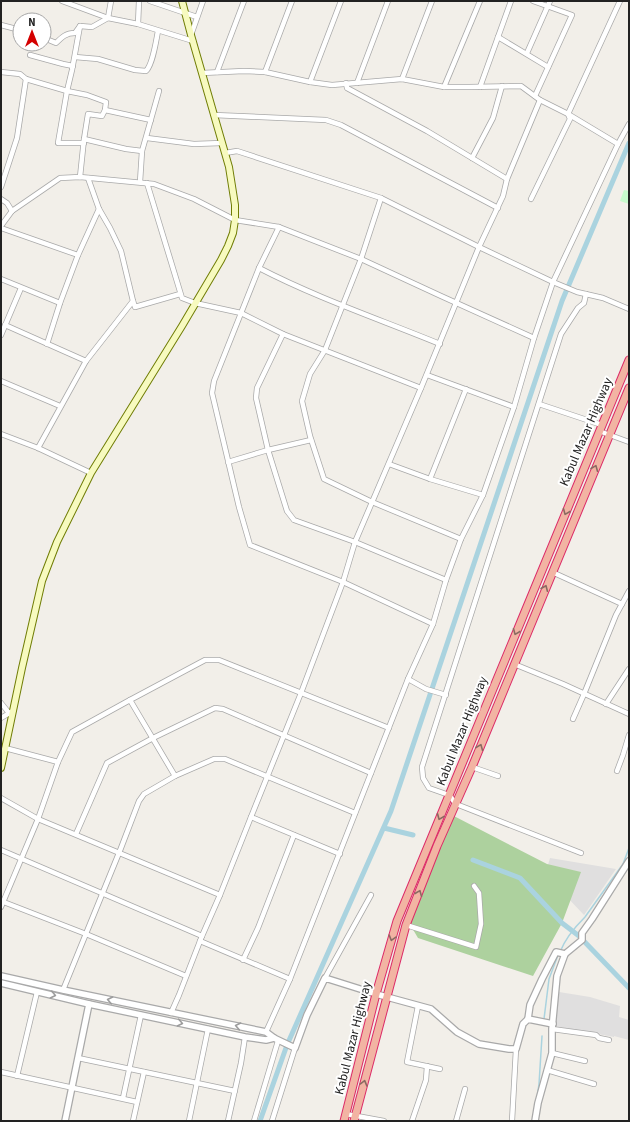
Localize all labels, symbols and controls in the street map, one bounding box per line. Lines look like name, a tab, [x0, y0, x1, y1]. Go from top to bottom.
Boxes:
north arrow	[12, 12, 52, 52]
text: N	[28, 15, 36, 30]
street label: Kabul Mazar Highway	[555, 375, 617, 489]
one-way arrow	[591, 465, 599, 472]
one-way arrow	[562, 509, 570, 516]
one-way arrow	[541, 585, 549, 592]
one-way arrow	[513, 628, 521, 636]
street label: Kabul Mazar Highway	[432, 674, 492, 788]
one-way arrow	[475, 744, 483, 752]
one-way arrow	[436, 814, 444, 821]
one-way arrow	[414, 889, 422, 896]
one-way arrow	[388, 934, 397, 941]
street label: Kabul Mazar Highway	[330, 979, 376, 1097]
one-way arrow	[49, 991, 56, 999]
one-way arrow	[107, 996, 113, 1005]
one-way arrow	[177, 1018, 183, 1026]
one-way arrow	[234, 1023, 241, 1031]
one-way arrow	[359, 1080, 368, 1087]

